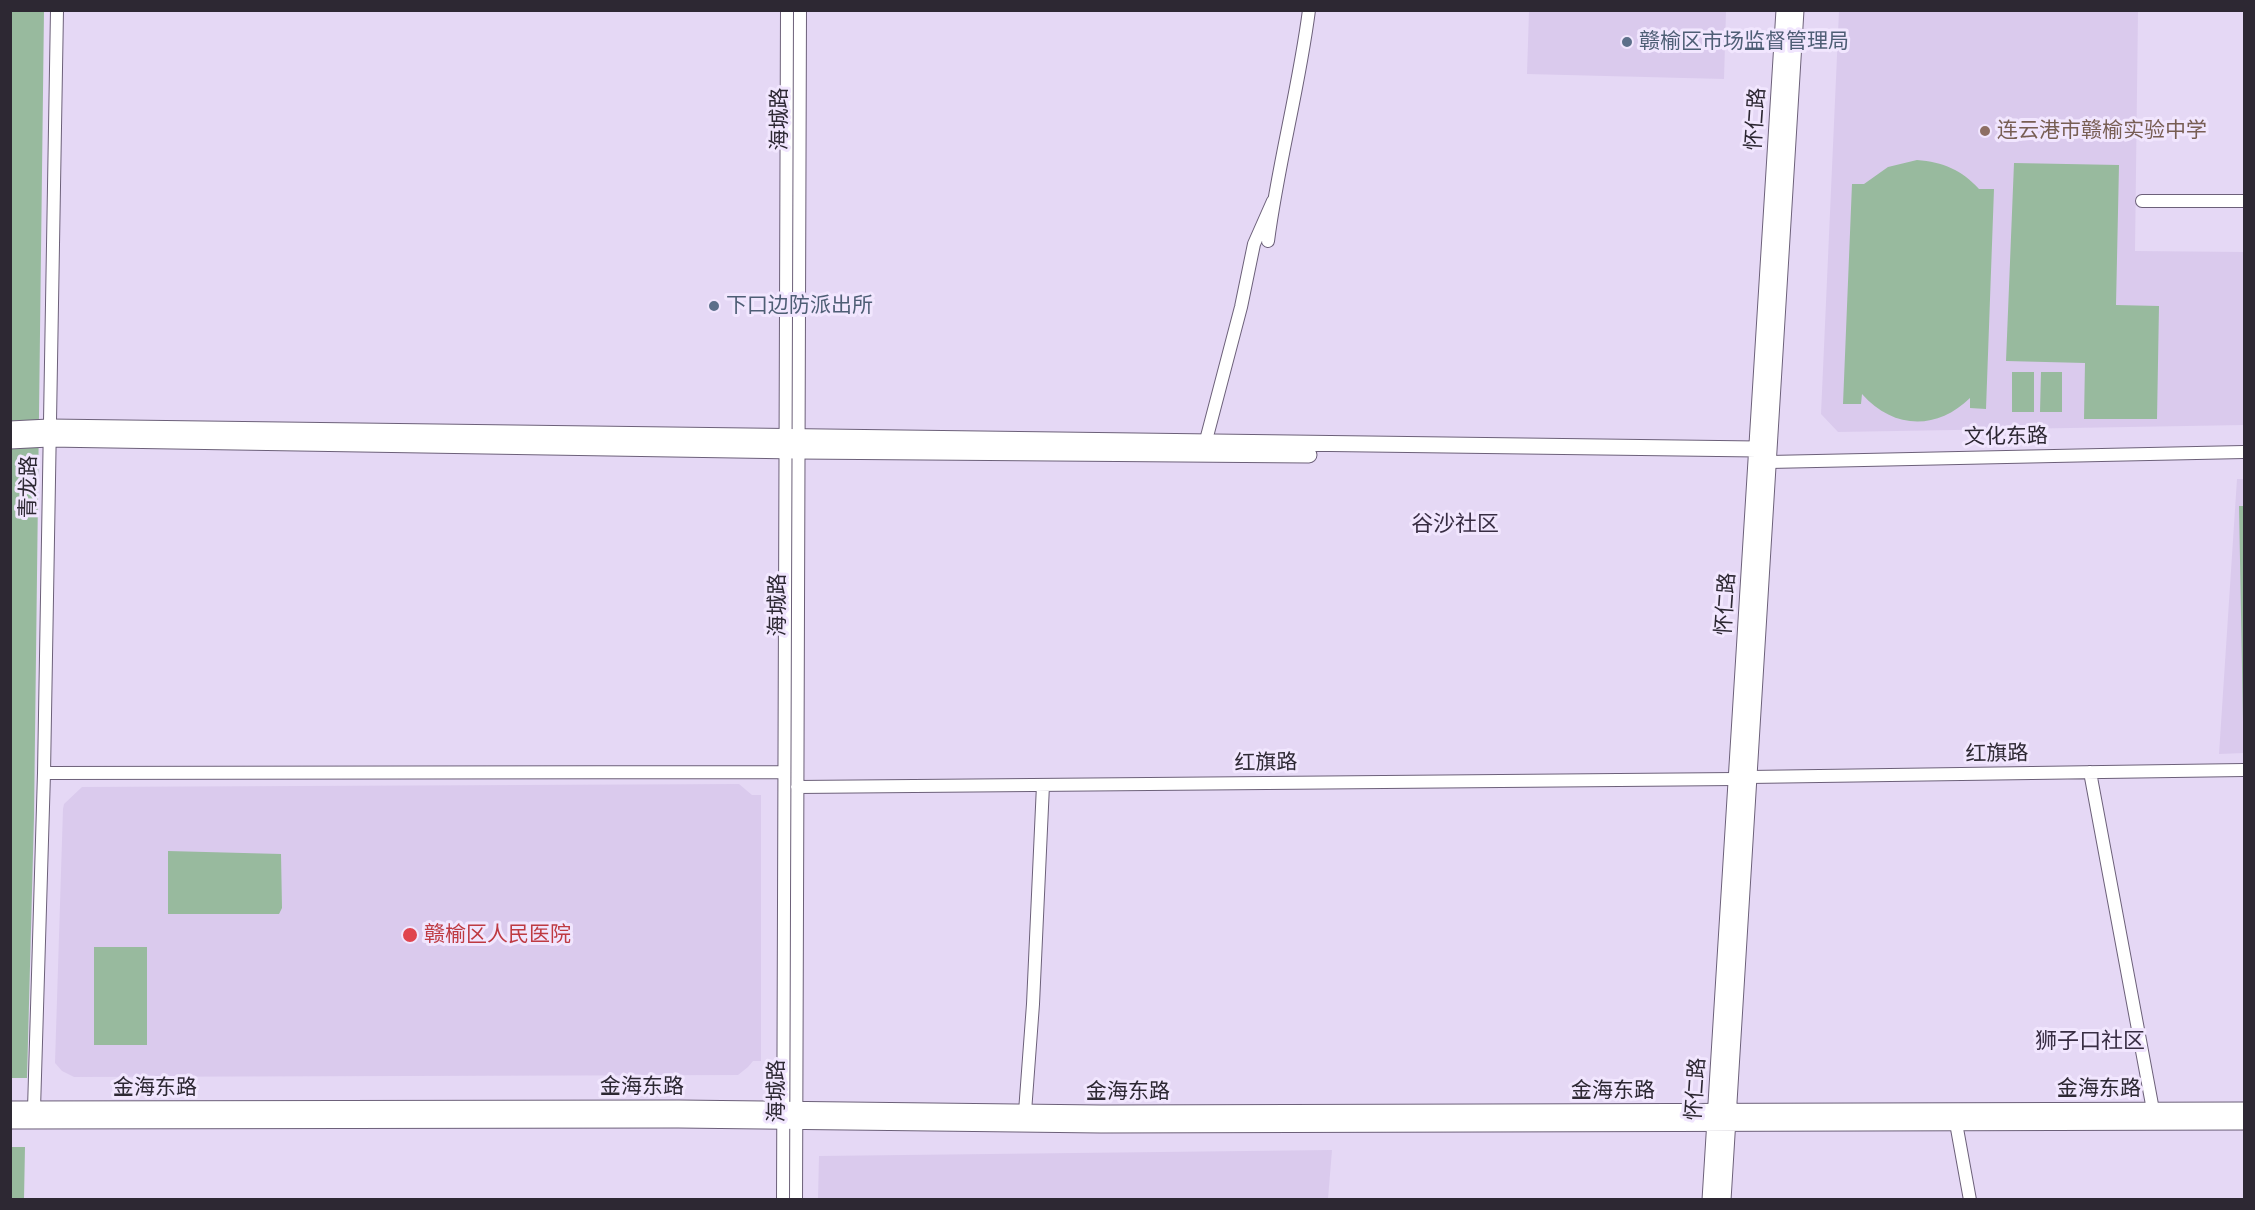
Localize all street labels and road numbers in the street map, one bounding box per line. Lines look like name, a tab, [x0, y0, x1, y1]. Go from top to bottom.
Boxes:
street label: 怀仁路	[1741, 87, 1771, 151]
street label: 海城路	[767, 88, 793, 150]
street label: 文化东路	[1964, 424, 2048, 450]
street label: 青龙路	[16, 455, 42, 519]
street label: 怀仁路	[1711, 572, 1741, 636]
street label: 海城路	[765, 574, 791, 636]
street label: 红旗路	[1965, 741, 2029, 767]
street label: 红旗路	[1234, 750, 1298, 776]
street label: 怀仁路	[1681, 1057, 1711, 1121]
street label: 海城路	[764, 1060, 790, 1122]
street label: 金海东路	[600, 1074, 684, 1100]
street label: 金海东路	[113, 1075, 197, 1101]
street label: 金海东路	[2057, 1076, 2141, 1102]
street label: 金海东路	[1571, 1078, 1655, 1104]
street label: 金海东路	[1086, 1079, 1170, 1105]

